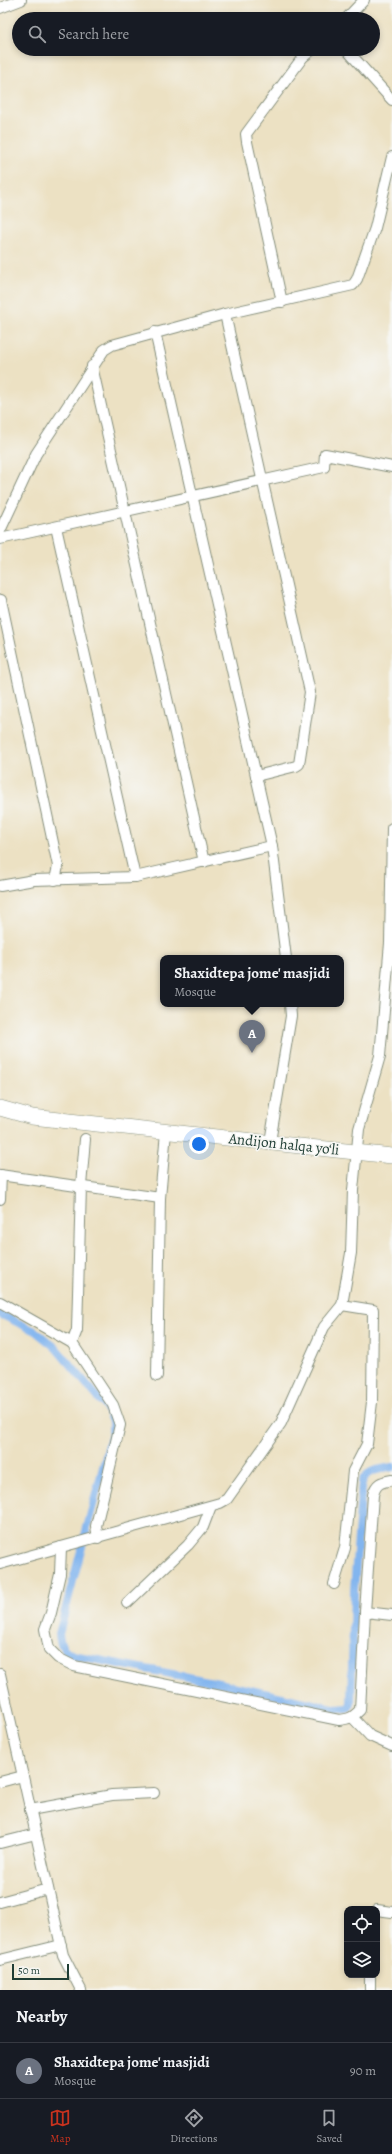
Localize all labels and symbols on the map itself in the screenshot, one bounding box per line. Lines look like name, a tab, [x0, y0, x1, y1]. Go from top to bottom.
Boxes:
pin: A	[239, 1020, 265, 1053]
street label: Andijon halqa yo‘li	[227, 1128, 340, 1160]
your location	[189, 1134, 209, 1154]
scale bar	[12, 1962, 69, 1981]

